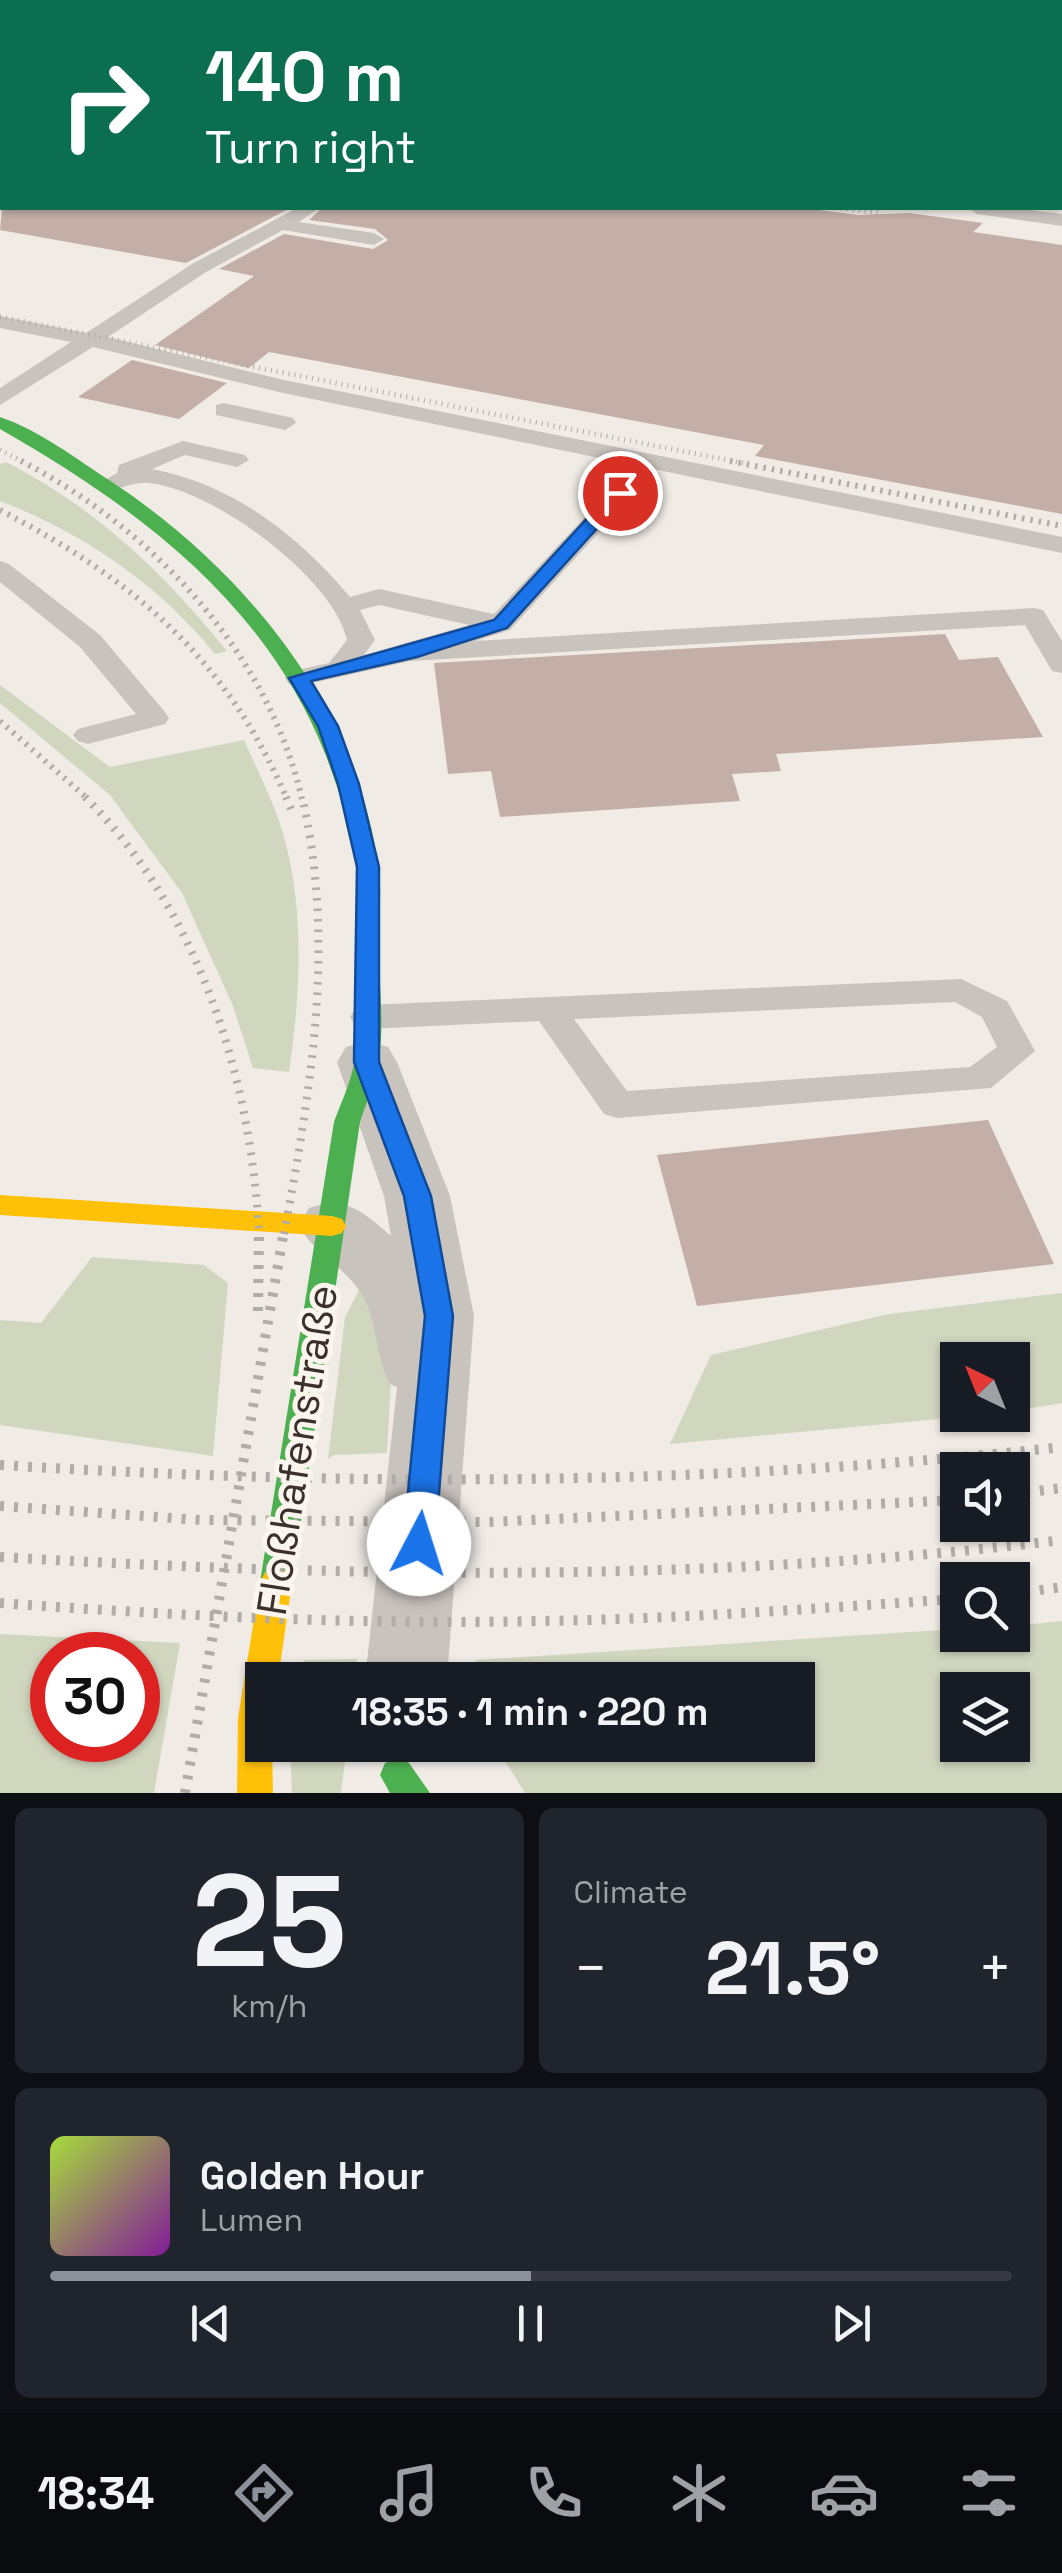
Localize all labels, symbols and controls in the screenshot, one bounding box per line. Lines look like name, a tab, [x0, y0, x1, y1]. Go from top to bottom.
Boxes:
text: 140 m	[205, 32, 404, 121]
icon: right	[40, 40, 170, 170]
text: Turn right	[205, 119, 416, 176]
pin	[578, 451, 663, 536]
icon: arrive	[593, 466, 648, 521]
street label: Floßhafenstraße	[245, 1281, 349, 1619]
north arrow	[940, 1342, 1030, 1432]
map controls	[940, 1342, 1030, 1762]
button: sound	[940, 1452, 1030, 1542]
position arrow	[367, 1492, 471, 1596]
button: search	[940, 1562, 1030, 1652]
speed limit sign: 30	[30, 1632, 160, 1762]
button: layers	[940, 1672, 1030, 1762]
text: 18:35 · 1 min · 220 m	[351, 1688, 709, 1736]
text: 25	[192, 1838, 347, 2004]
text: Climate	[574, 1872, 688, 1912]
text: 21.5°	[705, 1920, 880, 2016]
text: −	[574, 1933, 608, 2003]
text: +	[978, 1933, 1012, 2003]
text: km/h	[231, 1986, 307, 2026]
text: Golden Hour	[200, 2152, 424, 2200]
text: Lumen	[200, 2200, 303, 2240]
icon: previous	[183, 2296, 238, 2351]
icon: pause	[503, 2296, 558, 2351]
icon: next	[824, 2296, 879, 2351]
icon: directions	[229, 2458, 299, 2528]
icon: music	[374, 2458, 444, 2528]
icon: phone	[519, 2458, 589, 2528]
icon: climate	[664, 2458, 734, 2528]
icon: car	[809, 2458, 879, 2528]
icon: filters	[954, 2458, 1024, 2528]
text: 18:34	[38, 2465, 154, 2522]

